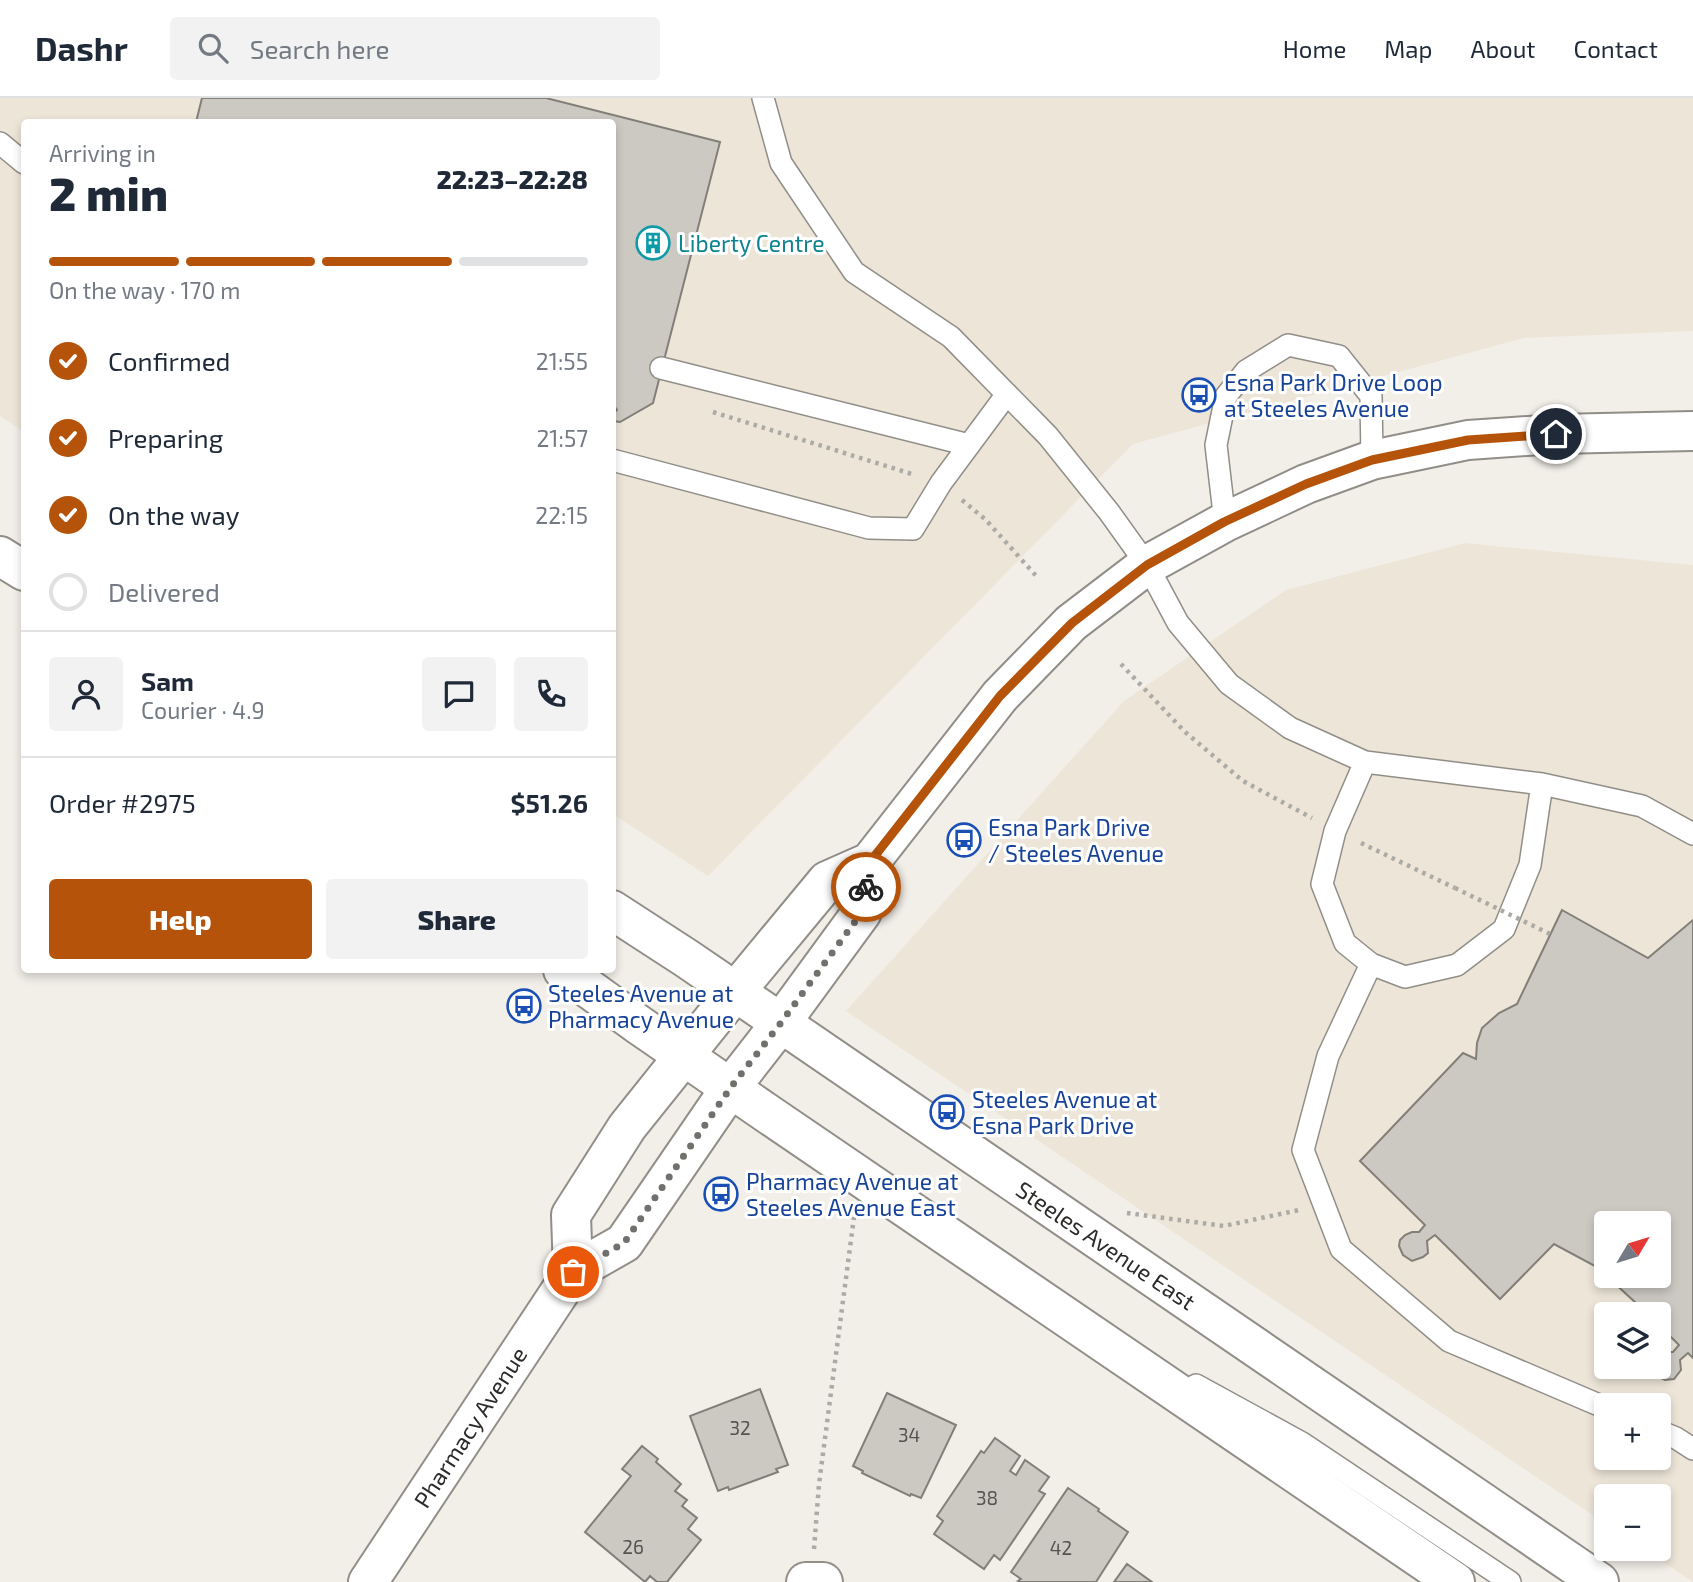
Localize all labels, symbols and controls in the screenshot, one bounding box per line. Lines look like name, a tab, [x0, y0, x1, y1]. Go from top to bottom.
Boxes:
search box	[170, 17, 660, 80]
text: Dashr	[35, 28, 128, 68]
icon: search	[194, 29, 232, 67]
text: Search here	[250, 33, 389, 64]
text: Home	[1283, 34, 1346, 63]
text: Map	[1384, 34, 1432, 63]
text: About	[1470, 34, 1536, 63]
text: Contact	[1574, 34, 1658, 63]
text: Arriving in	[49, 139, 156, 167]
text: 22:23–22:28	[436, 163, 588, 194]
text: 2 min	[49, 165, 168, 220]
building icon: Liberty Centre	[634, 224, 672, 262]
place label: Liberty Centre	[678, 229, 825, 257]
text: On the way · 170 m	[49, 276, 241, 304]
icon: check	[49, 342, 87, 380]
text: Confirmed	[108, 345, 231, 376]
text: 21:55	[536, 347, 588, 375]
place label: Esna Park Drive Loop at Steeles Avenue	[1224, 368, 1443, 422]
bus stop icon: Esna Park Drive Loop at Steeles Avenue	[1180, 376, 1218, 414]
pin	[1526, 404, 1586, 464]
icon: home	[1537, 415, 1575, 453]
icon: check	[49, 419, 87, 457]
text: Preparing	[108, 422, 223, 453]
text: 21:57	[536, 424, 588, 452]
icon: check	[49, 496, 87, 534]
text: On the way	[108, 499, 239, 530]
text: 22:15	[535, 501, 588, 529]
text: Delivered	[108, 576, 220, 607]
button: person	[49, 657, 123, 731]
button: chat	[422, 657, 496, 731]
button: phone	[514, 657, 588, 731]
text: Sam	[141, 665, 194, 696]
text: Courier · 4.9	[141, 696, 265, 724]
text: Order #2975	[49, 787, 196, 818]
text: $51.26	[511, 787, 588, 818]
place label: Esna Park Drive / Steeles Avenue	[988, 813, 1164, 867]
bus stop icon: Esna Park Drive / Steeles Avenue	[945, 821, 983, 859]
courier	[831, 852, 901, 922]
icon: bike	[847, 868, 885, 906]
button: Help	[49, 879, 312, 959]
button: Share	[326, 879, 588, 959]
place label: Steeles Avenue at Pharmacy Avenue	[548, 979, 734, 1033]
bus stop icon: Steeles Avenue at Pharmacy Avenue	[505, 987, 543, 1025]
place label: Steeles Avenue at Esna Park Drive	[972, 1085, 1158, 1139]
bus stop icon: Steeles Avenue at Esna Park Drive	[928, 1093, 966, 1131]
place label: Pharmacy Avenue at Steeles Avenue East	[746, 1167, 959, 1221]
bus stop icon: Pharmacy Avenue at Steeles Avenue East	[702, 1175, 740, 1213]
street label: Steeles Avenue East	[1011, 1175, 1201, 1315]
north arrow	[1594, 1211, 1671, 1288]
map controls	[1594, 1211, 1671, 1561]
pin	[543, 1242, 603, 1302]
icon: bag	[554, 1253, 592, 1291]
button: layers	[1594, 1302, 1671, 1379]
street label: Pharmacy Avenue	[408, 1341, 532, 1513]
button: +	[1594, 1393, 1671, 1470]
house number: 32	[729, 1416, 751, 1439]
house number: 34	[898, 1423, 920, 1446]
button: −	[1594, 1484, 1671, 1561]
house number: 38	[976, 1486, 998, 1509]
house number: 26	[622, 1535, 644, 1558]
house number: 42	[1050, 1536, 1072, 1559]

